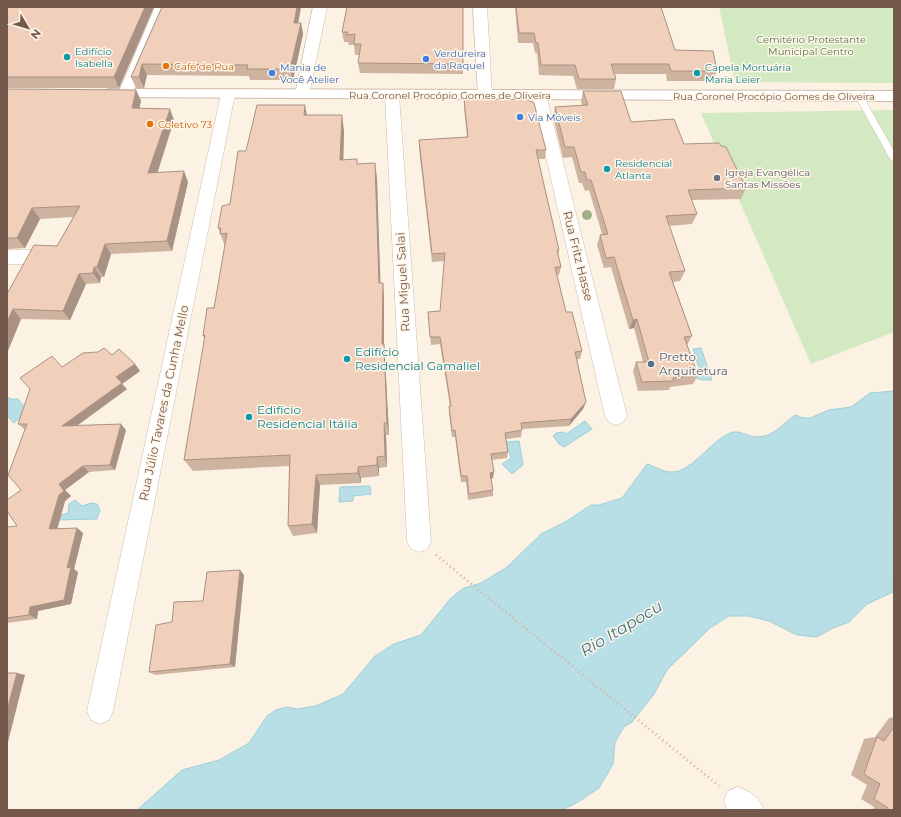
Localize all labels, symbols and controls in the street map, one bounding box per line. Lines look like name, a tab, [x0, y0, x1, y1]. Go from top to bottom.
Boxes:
north arrow	[8, 8, 48, 48]
text: N	[28, 26, 44, 42]
park label: Cemitério Protestante Municipal Centro	[756, 33, 866, 58]
place label: Edifício Isabella	[75, 45, 113, 70]
place label: Verdureira da Raquel	[434, 47, 486, 72]
marker: Edifício Isabella	[62, 52, 72, 62]
marker: Verdureira da Raquel	[421, 54, 431, 64]
place label: Café de Rua	[174, 60, 234, 73]
marker: Café de Rua	[161, 61, 171, 71]
place label: Mania de Você Atelier	[280, 61, 339, 86]
place label: Capela Mortuária Maria Leier	[705, 61, 791, 86]
marker: Mania de Você Atelier	[267, 68, 277, 78]
marker: Capela Mortuária Maria Leier	[692, 68, 702, 78]
street label: Rua Coronel Procópio Gomes de Oliveira	[349, 89, 551, 102]
street label: Rua Coronel Procópio Gomes de Oliveira	[673, 90, 875, 103]
place label: Via Móveis	[528, 111, 581, 124]
marker: Via Móveis	[515, 112, 525, 122]
place label: Coletivo 73	[158, 118, 213, 131]
marker: Coletivo 73	[145, 119, 155, 129]
place label: Residencial Atlanta	[615, 157, 672, 182]
marker: Residencial Atlanta	[602, 164, 612, 174]
place label: Igreja Evangélica Santas Missões	[725, 166, 810, 191]
marker: Igreja Evangélica Santas Missões	[712, 173, 722, 183]
street label: Rua Fritz Hasse	[560, 209, 597, 302]
street label: Rua Miguel Salai	[392, 232, 413, 332]
street label: Rua Júlio Tavares da Cunha Mello	[135, 304, 192, 502]
place label: Edifício Residencial Gamaliel	[355, 344, 480, 373]
place label: Pretto Arquitetura	[659, 349, 728, 378]
marker: Edifício Residencial Gamaliel	[342, 354, 352, 364]
marker: Pretto Arquitetura	[646, 359, 656, 369]
place label: Edifício Residencial Itália	[257, 402, 358, 431]
marker: Edifício Residencial Itália	[244, 412, 254, 422]
water label: Rio Itapocu	[577, 596, 666, 660]

